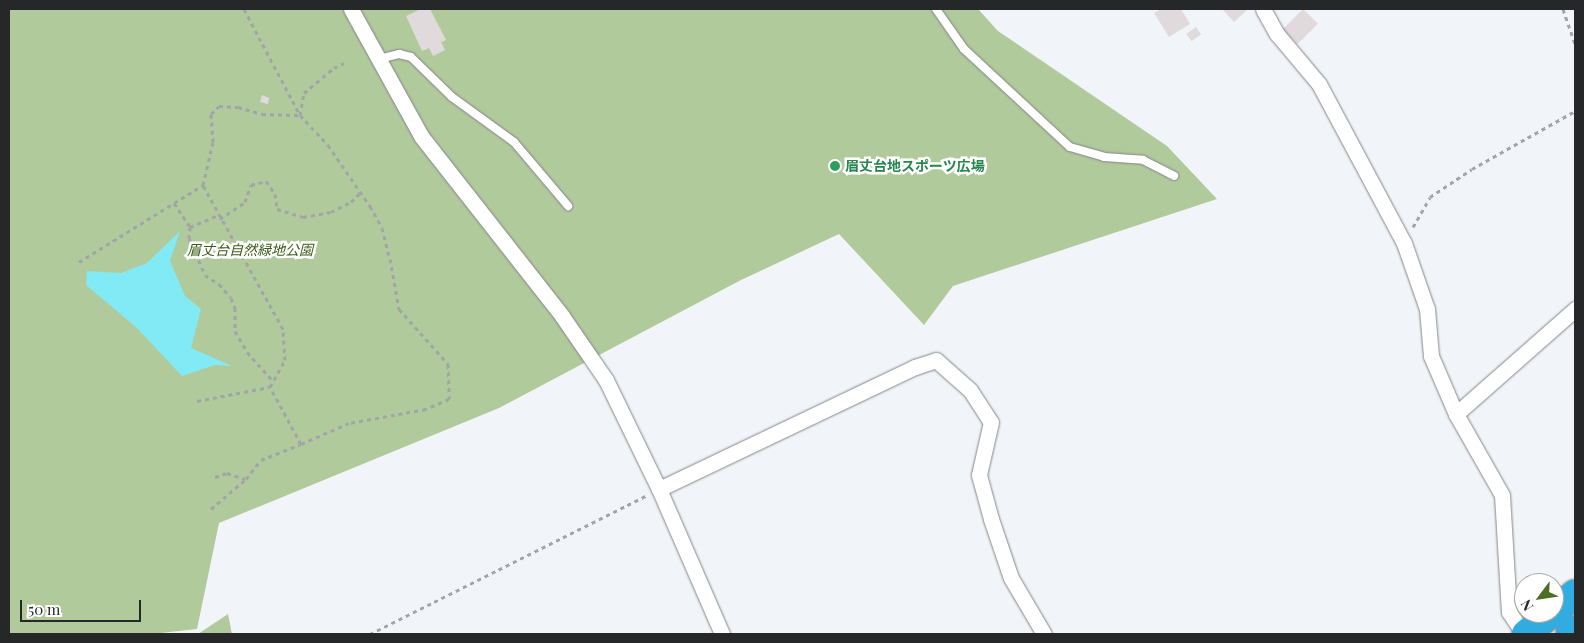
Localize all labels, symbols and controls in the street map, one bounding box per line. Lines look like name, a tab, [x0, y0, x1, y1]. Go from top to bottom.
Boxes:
place label: 眉丈台地スポーツ広場	[845, 158, 985, 174]
marker: 眉丈台地スポーツ広場	[829, 160, 841, 172]
park label: 眉丈台自然緑地公園	[187, 242, 313, 258]
north arrow	[1514, 573, 1564, 623]
scale bar	[22, 590, 144, 622]
text: N	[1516, 596, 1537, 615]
text: 50 m	[28, 599, 60, 619]

